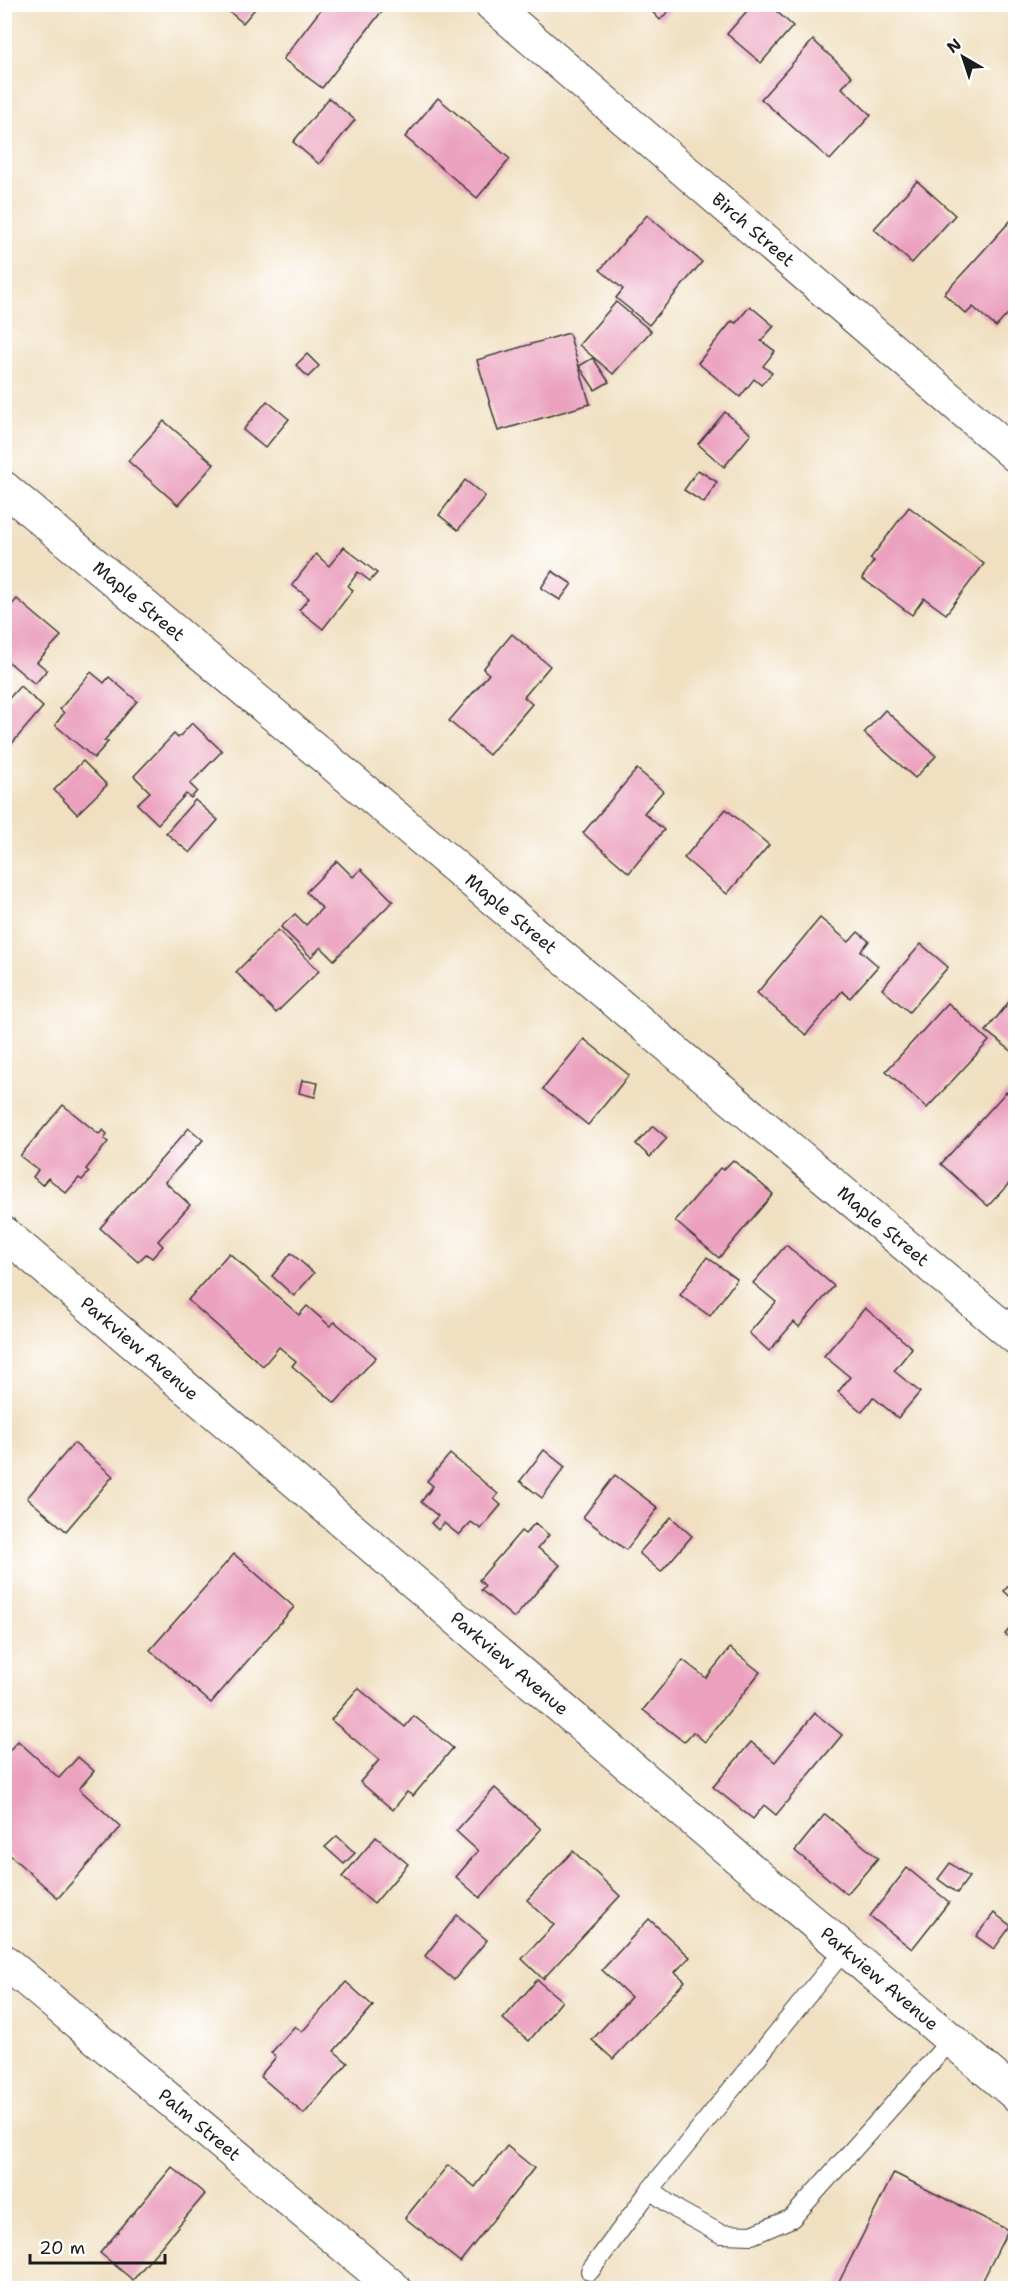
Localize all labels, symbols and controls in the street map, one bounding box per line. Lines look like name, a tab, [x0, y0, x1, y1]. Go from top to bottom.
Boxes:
north arrow	[933, 27, 993, 87]
text: N	[942, 34, 965, 58]
street label: Birch Street	[707, 187, 800, 272]
street label: Maple Street	[88, 556, 190, 647]
street label: Maple Street	[460, 868, 562, 959]
street label: Maple Street	[832, 1181, 934, 1272]
street label: Parkview Avenue	[75, 1291, 204, 1406]
street label: Parkview Avenue	[445, 1606, 574, 1721]
street label: Parkview Avenue	[815, 1922, 944, 2036]
street label: Palm Street	[153, 2083, 246, 2166]
scale bar	[30, 2227, 165, 2265]
text: 20 m	[39, 2236, 85, 2260]

